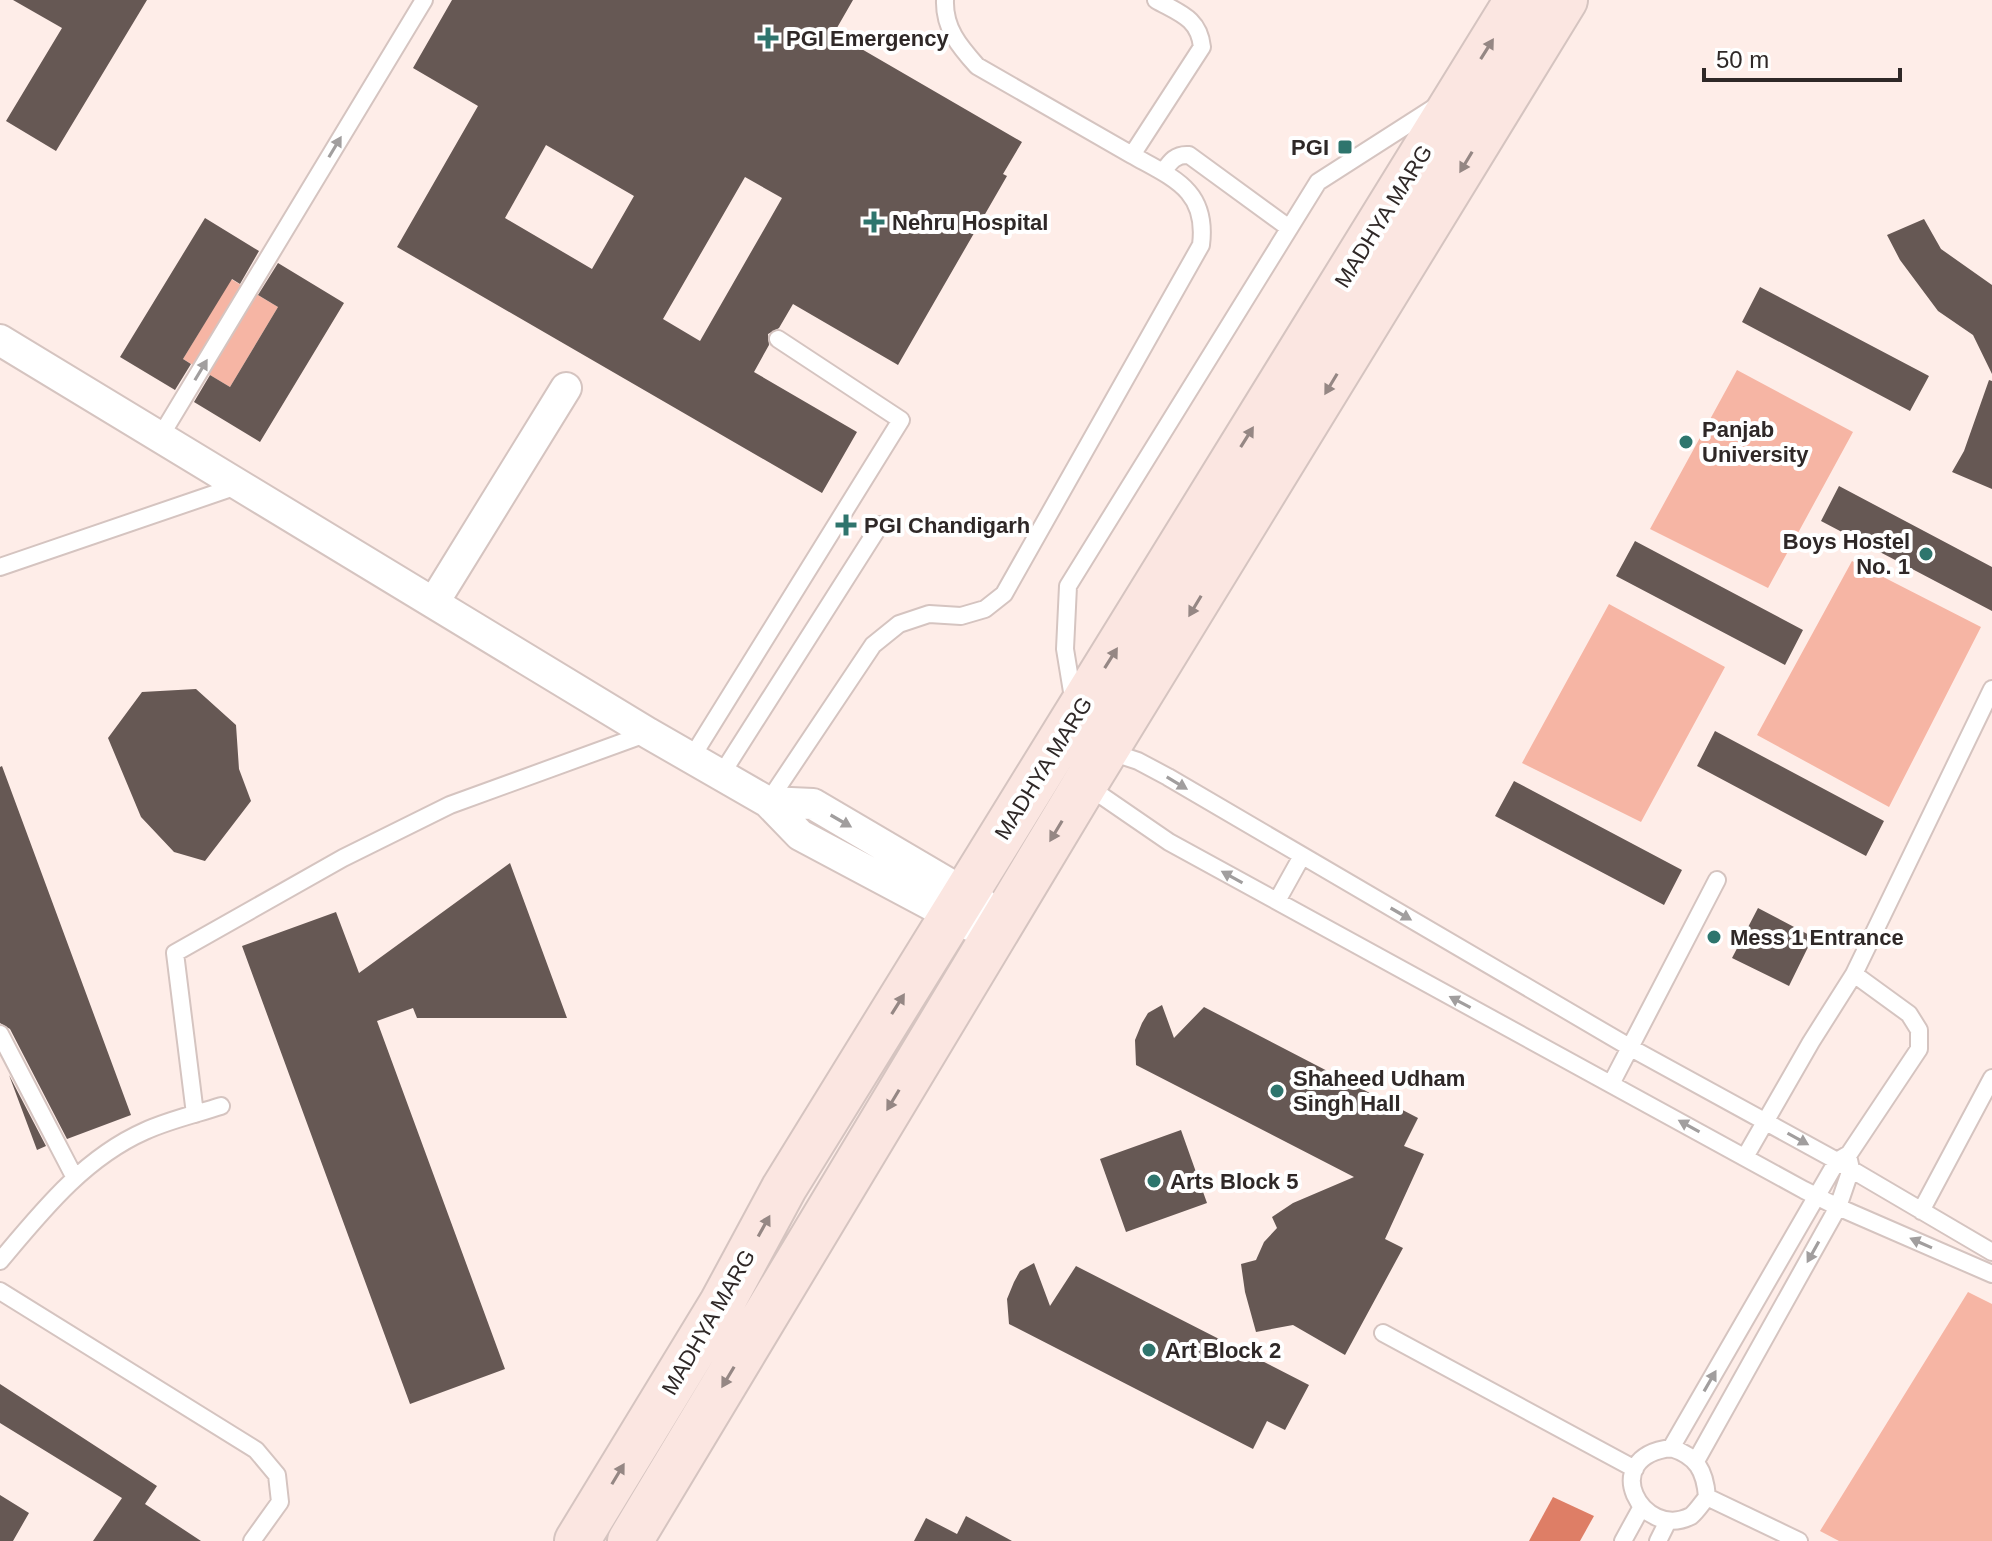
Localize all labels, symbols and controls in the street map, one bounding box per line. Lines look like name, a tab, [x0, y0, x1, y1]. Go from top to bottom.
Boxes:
place label: PGI Emergency	[786, 26, 949, 51]
marker: PGI Emergency	[757, 27, 779, 49]
scale bar	[1704, 32, 1900, 82]
one-way arrow	[1479, 38, 1494, 59]
text: 50 m	[1716, 46, 1769, 73]
place label: PGI	[1291, 135, 1329, 160]
one-way arrow	[328, 136, 342, 158]
marker: PGI	[1336, 138, 1354, 156]
street label: MADHYA MARG	[1330, 140, 1437, 292]
one-way arrow	[1460, 151, 1474, 173]
place label: Nehru Hospital	[892, 210, 1048, 235]
marker: Nehru Hospital	[863, 211, 885, 233]
one-way arrow	[193, 359, 207, 381]
one-way arrow	[1324, 373, 1338, 395]
place label: Panjab University	[1702, 417, 1809, 467]
one-way arrow	[1240, 426, 1254, 448]
marker: Panjab University	[1677, 433, 1695, 451]
place label: PGI Chandigarh	[864, 513, 1030, 538]
marker: PGI Chandigarh	[835, 514, 857, 536]
place label: Boys Hostel No. 1	[1783, 529, 1910, 579]
marker: Boys Hostel No. 1	[1917, 545, 1935, 563]
one-way arrow	[1188, 595, 1202, 617]
one-way arrow	[1104, 647, 1118, 669]
street label: MADHYA MARG	[990, 692, 1097, 844]
one-way arrow	[1166, 775, 1188, 789]
one-way arrow	[830, 814, 852, 828]
one-way arrow	[1049, 820, 1063, 842]
one-way arrow	[1221, 870, 1244, 883]
one-way arrow	[1390, 906, 1412, 920]
place label: Mess 1 Entrance	[1730, 925, 1904, 950]
marker: Mess 1 Entrance	[1705, 928, 1723, 946]
one-way arrow	[891, 993, 906, 1014]
one-way arrow	[1449, 996, 1471, 1010]
place label: Shaheed Udham Singh Hall	[1293, 1066, 1465, 1116]
marker: Shaheed Udham Singh Hall	[1268, 1082, 1286, 1100]
one-way arrow	[886, 1089, 900, 1111]
one-way arrow	[1677, 1119, 1700, 1133]
one-way arrow	[1786, 1132, 1809, 1146]
place label: Arts Block 5	[1170, 1169, 1298, 1194]
marker: Arts Block 5	[1145, 1172, 1163, 1190]
one-way arrow	[756, 1215, 770, 1237]
one-way arrow	[1909, 1236, 1932, 1250]
one-way arrow	[1806, 1240, 1820, 1263]
street label: MADHYA MARG	[657, 1245, 760, 1399]
place label: Art Block 2	[1165, 1338, 1281, 1363]
marker: Art Block 2	[1140, 1341, 1158, 1359]
one-way arrow	[721, 1366, 735, 1388]
one-way arrow	[1703, 1370, 1717, 1392]
one-way arrow	[611, 1463, 625, 1485]

